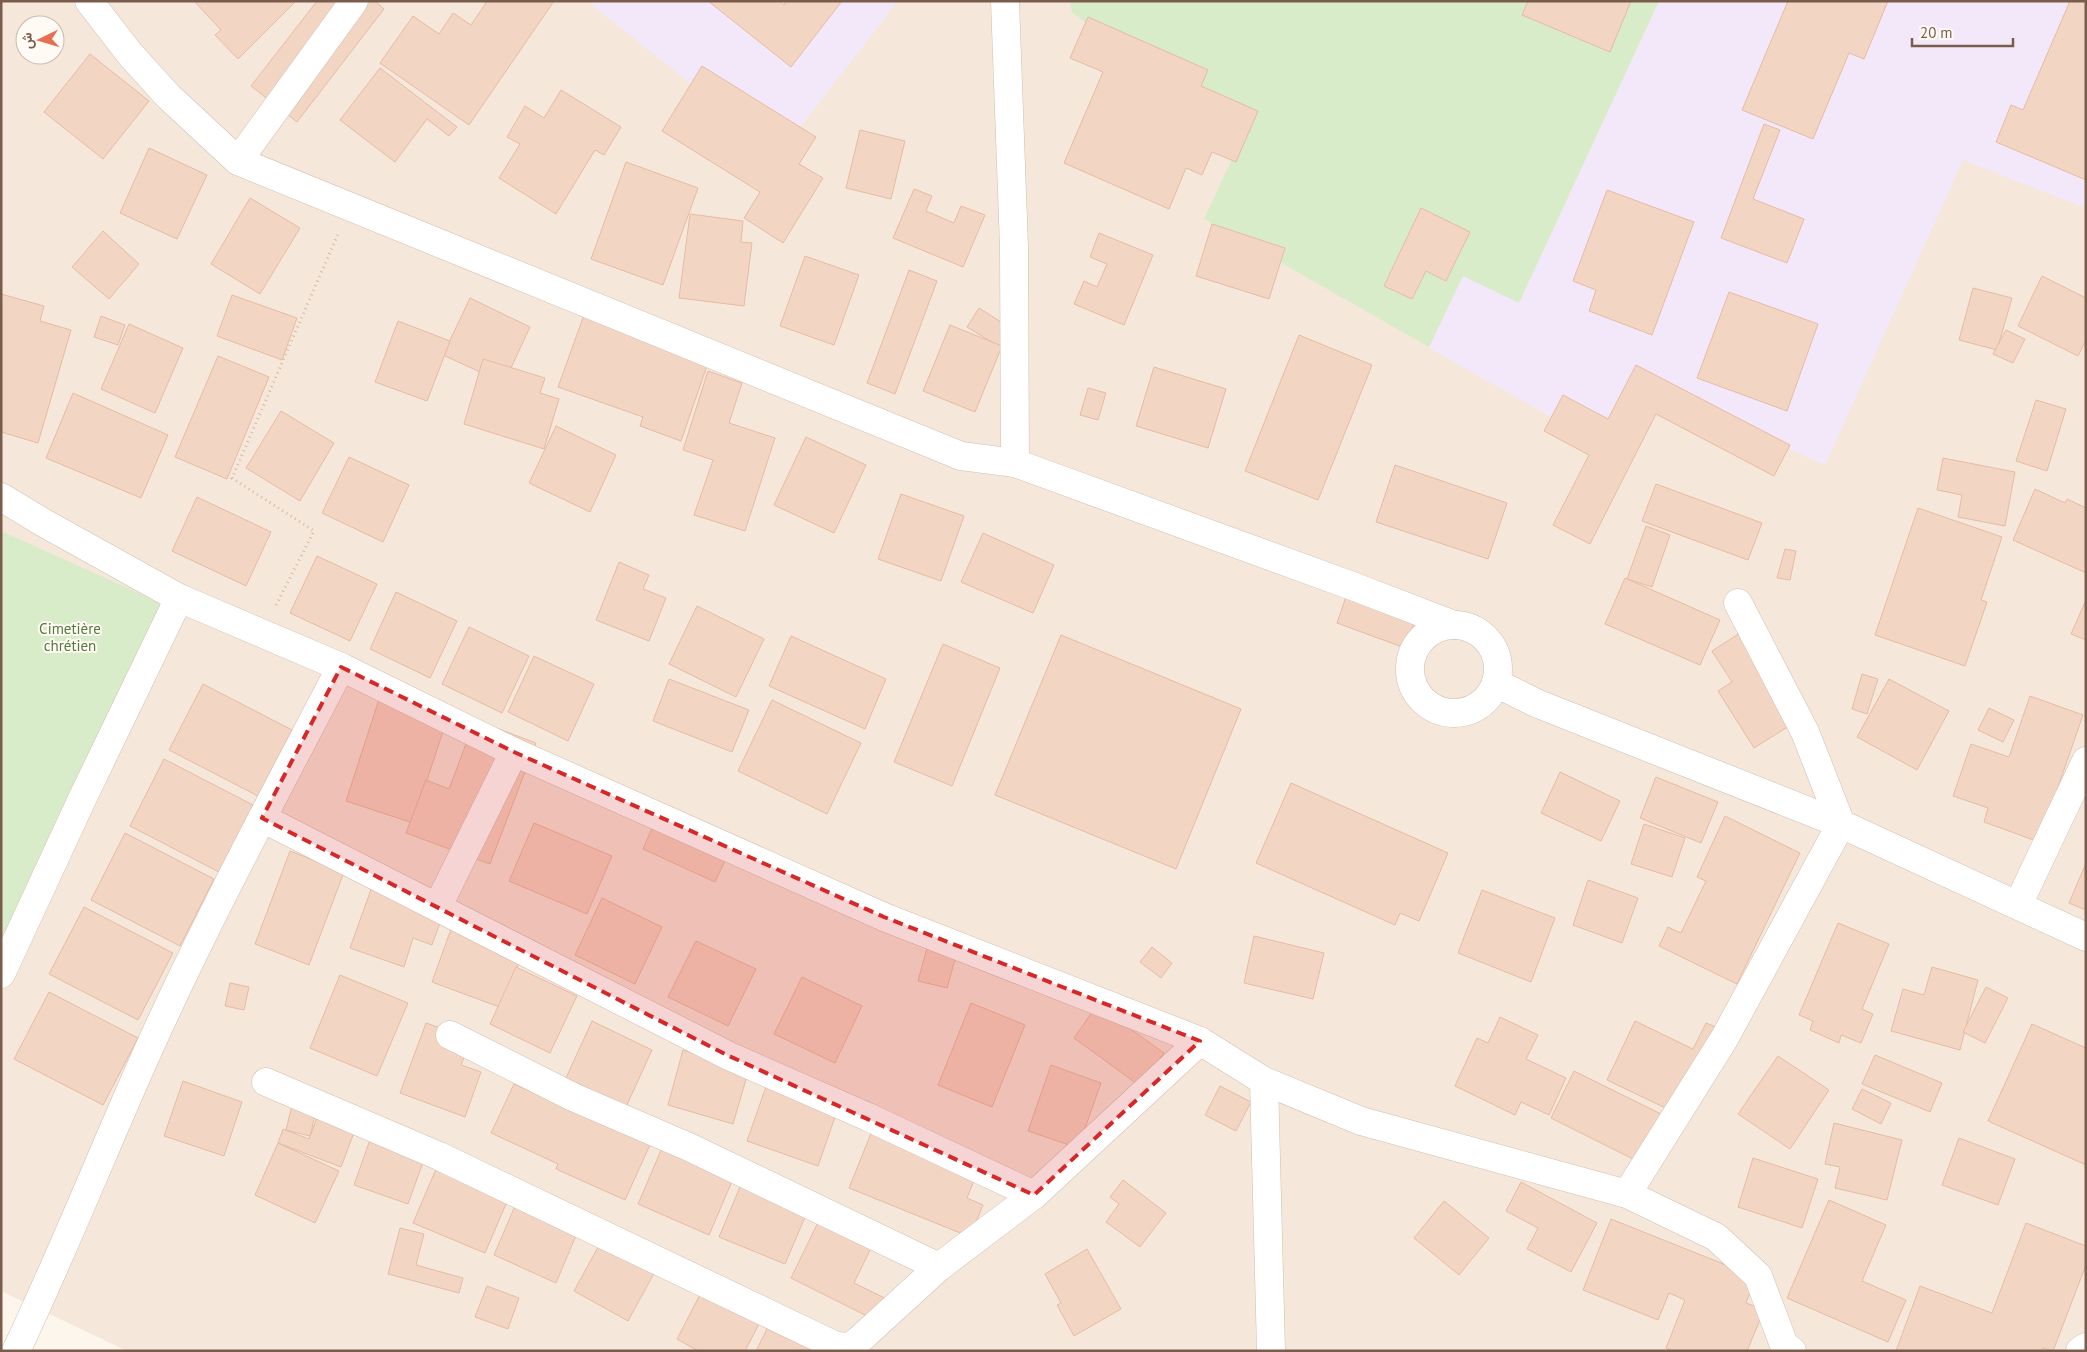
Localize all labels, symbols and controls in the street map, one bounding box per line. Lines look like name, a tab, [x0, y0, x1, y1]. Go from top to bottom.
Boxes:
north arrow	[15, 15, 65, 65]
scale bar	[1912, 15, 2013, 47]
text: 20 m	[1920, 23, 1953, 42]
text: ش	[17, 32, 37, 50]
park label: Cimetière chrétien	[39, 619, 101, 655]

